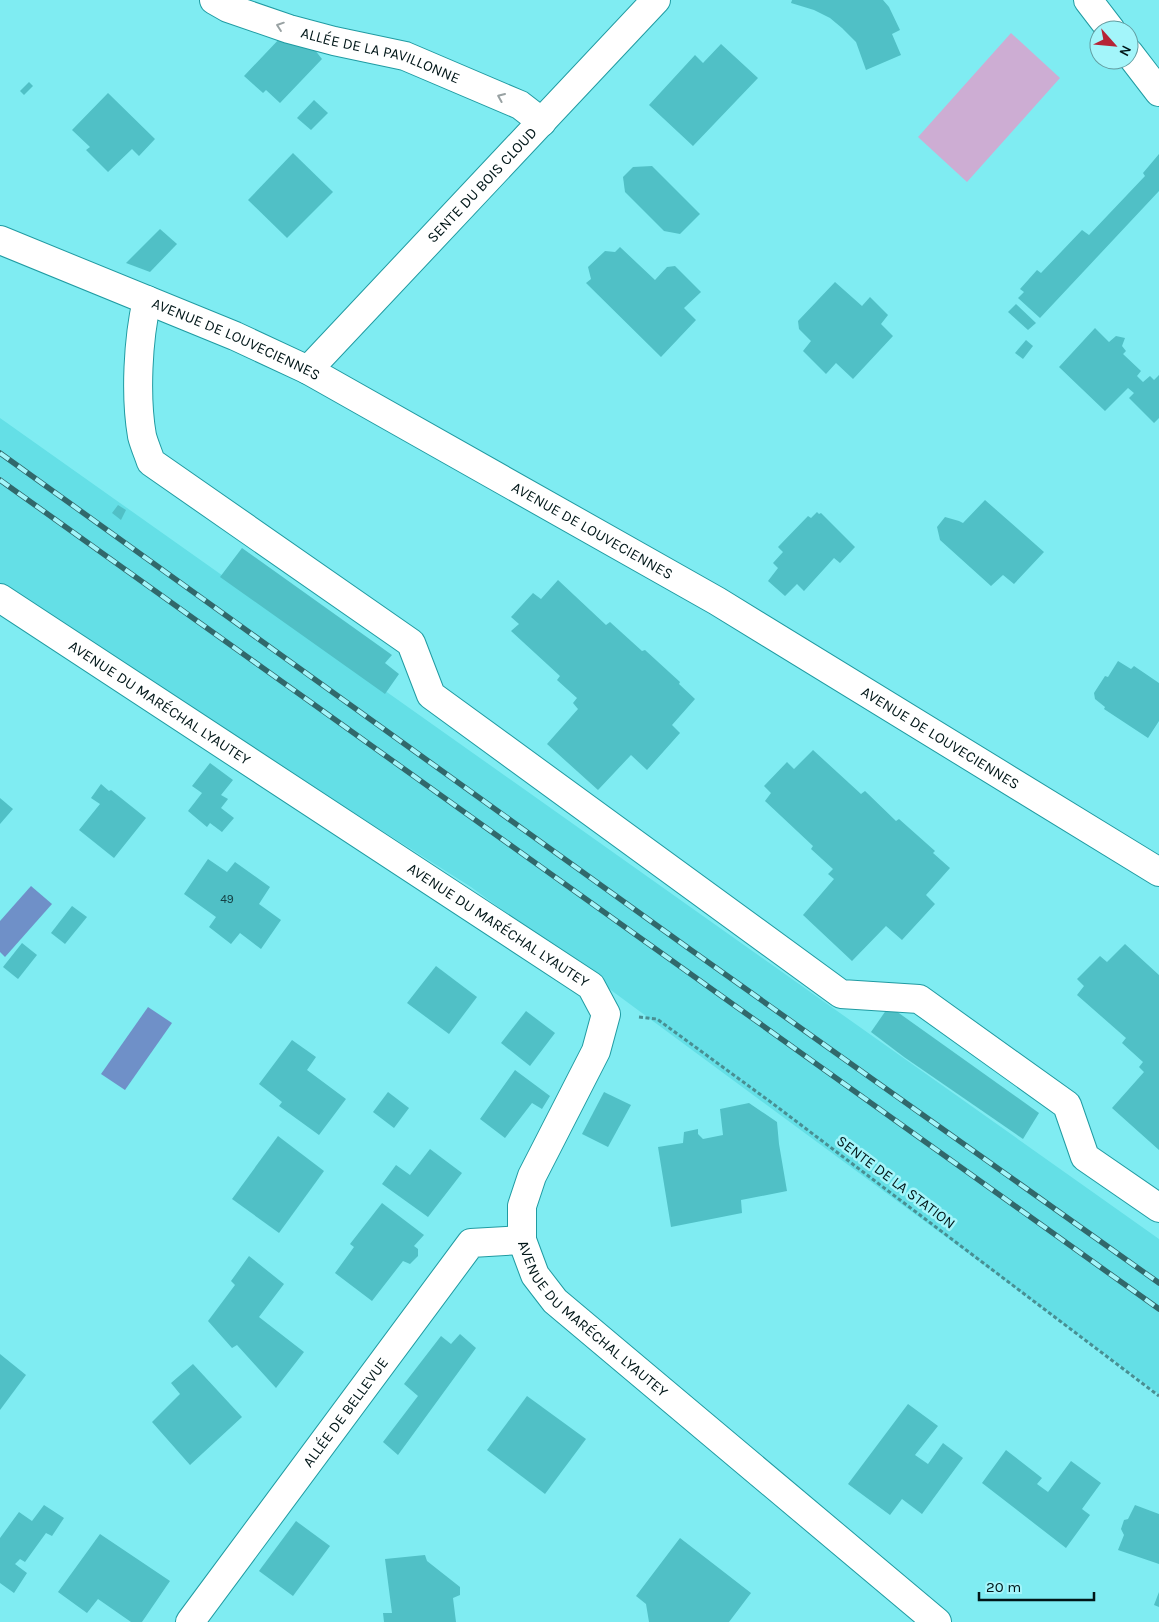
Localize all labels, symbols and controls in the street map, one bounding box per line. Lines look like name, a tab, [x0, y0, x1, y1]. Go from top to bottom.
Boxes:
north arrow	[1089, 20, 1139, 70]
one-way arrow	[277, 22, 285, 32]
street label: ALLÉE DE LA PAVILLONNE	[299, 24, 463, 87]
text: N	[1115, 42, 1135, 59]
one-way arrow	[497, 92, 506, 103]
street label: SENTE DU BOIS CLOUD	[423, 123, 541, 247]
street label: AVENUE DE LOUVECIENNES	[149, 294, 324, 384]
street label: AVENUE DE LOUVECIENNES	[509, 478, 676, 583]
street label: AVENUE DU MARÉCHAL LYAUTEY	[65, 637, 255, 769]
street label: AVENUE DE LOUVECIENNES	[858, 683, 1023, 793]
street label: AVENUE DU MARÉCHAL LYAUTEY	[404, 859, 593, 992]
house number: 49	[220, 892, 234, 906]
street label: SENTE DE LA STATION	[833, 1131, 959, 1233]
street label: AVENUE DU MARÉCHAL LYAUTEY	[514, 1238, 672, 1401]
street label: ALLÉE DE BELLEVUE	[299, 1354, 392, 1471]
scale bar	[979, 1570, 1094, 1602]
text: 20 m	[986, 1578, 1021, 1596]

